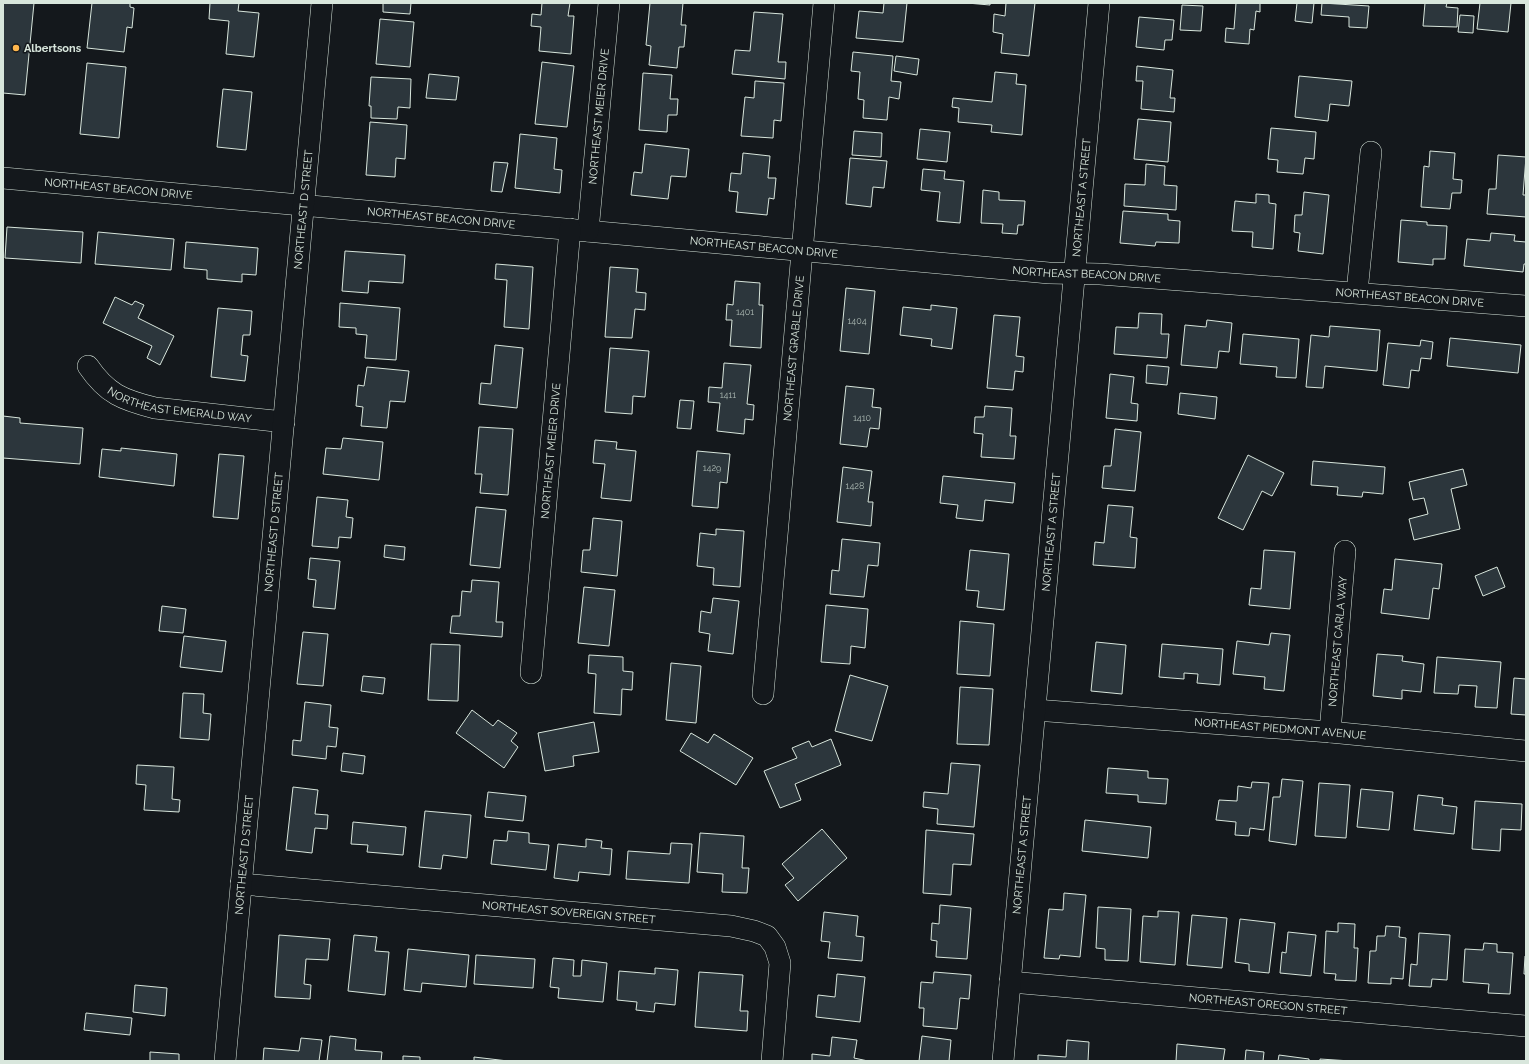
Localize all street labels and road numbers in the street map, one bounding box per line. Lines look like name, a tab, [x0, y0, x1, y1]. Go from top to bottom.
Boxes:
street label: NORTHEAST MEIER DRIVE	[586, 48, 612, 185]
street label: NORTHEAST A STREET	[1070, 138, 1094, 257]
street label: NORTHEAST D STREET	[292, 149, 316, 270]
street label: NORTHEAST BEACON DRIVE	[44, 176, 193, 202]
street label: NORTHEAST BEACON DRIVE	[366, 205, 516, 232]
street label: NORTHEAST BEACON DRIVE	[689, 234, 839, 261]
street label: NORTHEAST BEACON DRIVE	[1012, 264, 1162, 286]
street label: NORTHEAST GRABLE DRIVE	[781, 275, 807, 422]
street label: NORTHEAST BEACON DRIVE	[1335, 286, 1485, 310]
street label: NORTHEAST MEIER DRIVE	[539, 382, 563, 519]
street label: NORTHEAST EMERALD WAY	[105, 384, 252, 425]
street label: NORTHEAST D STREET	[262, 472, 286, 593]
street label: NORTHEAST A STREET	[1040, 472, 1063, 592]
street label: NORTHEAST CARLA WAY	[1326, 575, 1350, 707]
street label: NORTHEAST PIEDMONT AVENUE	[1194, 716, 1367, 743]
street label: NORTHEAST D STREET	[232, 794, 256, 915]
street label: NORTHEAST A STREET	[1010, 795, 1034, 915]
street label: NORTHEAST SOVEREIGN STREET	[482, 899, 656, 927]
street label: NORTHEAST OREGON STREET	[1188, 991, 1348, 1018]

